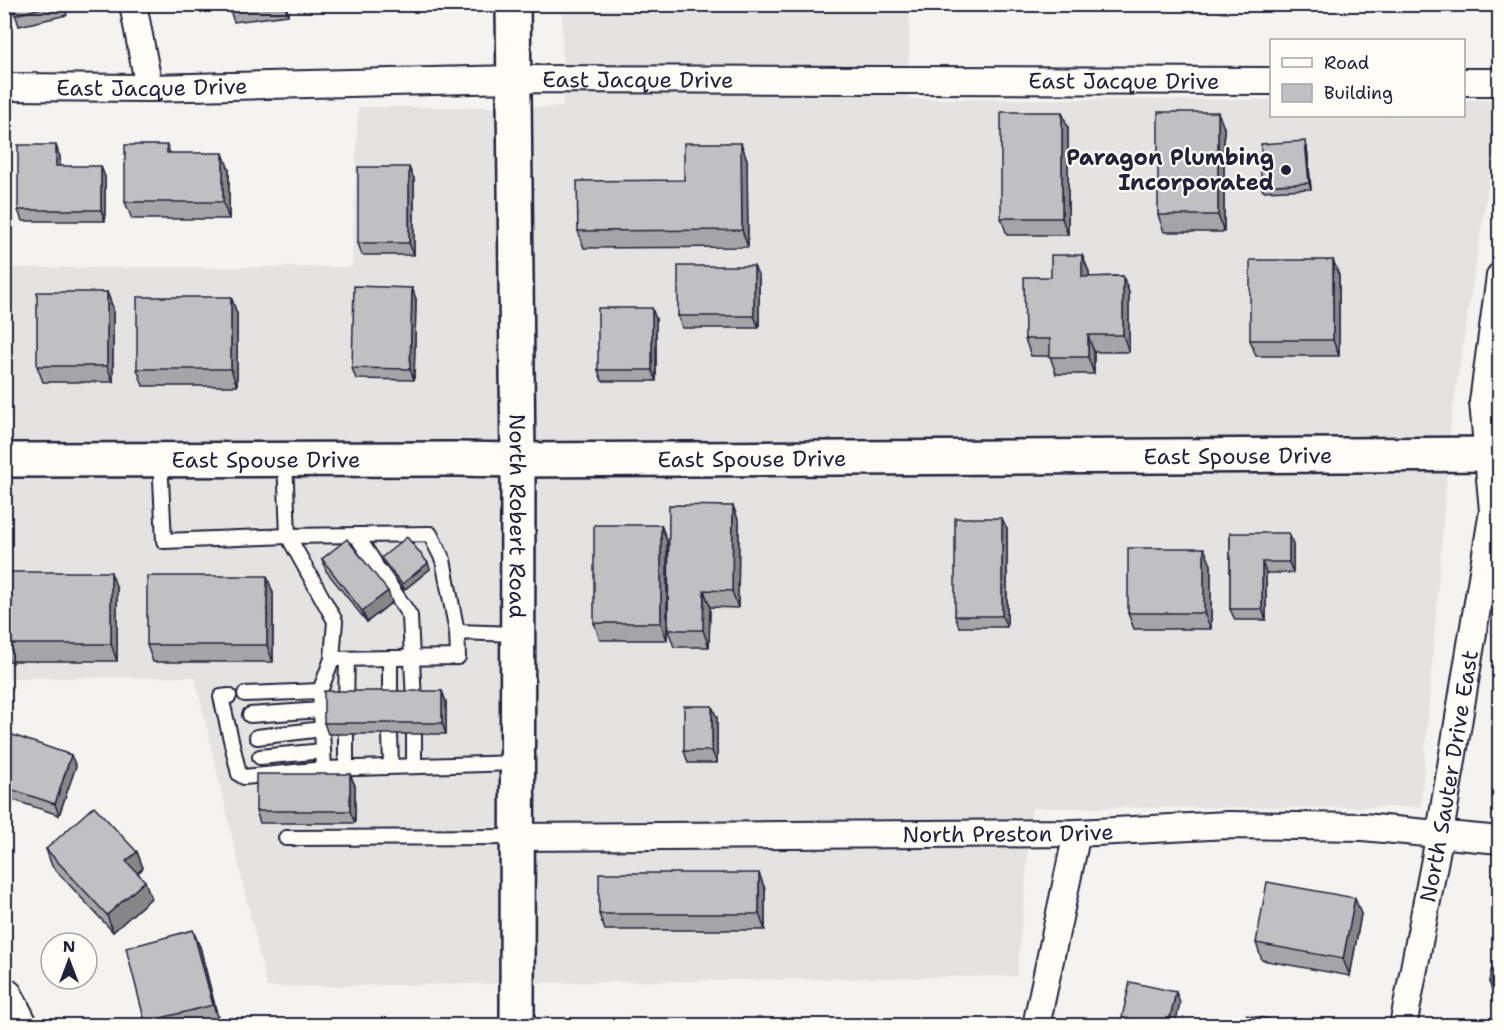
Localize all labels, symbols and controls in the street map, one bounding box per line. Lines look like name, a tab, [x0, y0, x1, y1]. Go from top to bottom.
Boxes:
legend	[1270, 39, 1465, 117]
text: Road	[1324, 51, 1369, 75]
street label: East Jacque Drive	[542, 65, 734, 94]
street label: East Jacque Drive	[1028, 66, 1220, 95]
street label: East Jacque Drive	[56, 71, 248, 103]
text: Building	[1324, 81, 1393, 105]
place label: Paragon Plumbing Incorporated	[1066, 143, 1274, 197]
marker: Paragon Plumbing Incorporated	[1279, 163, 1293, 177]
street label: North Robert Road	[503, 413, 533, 618]
street label: East Spouse Drive	[1143, 441, 1333, 471]
street label: East Spouse Drive	[657, 443, 847, 474]
street label: East Spouse Drive	[171, 445, 361, 474]
street label: North Sauter Drive East	[1413, 648, 1484, 905]
street label: North Preston Drive	[902, 817, 1114, 849]
north arrow	[39, 931, 99, 991]
text: N	[63, 936, 75, 957]

